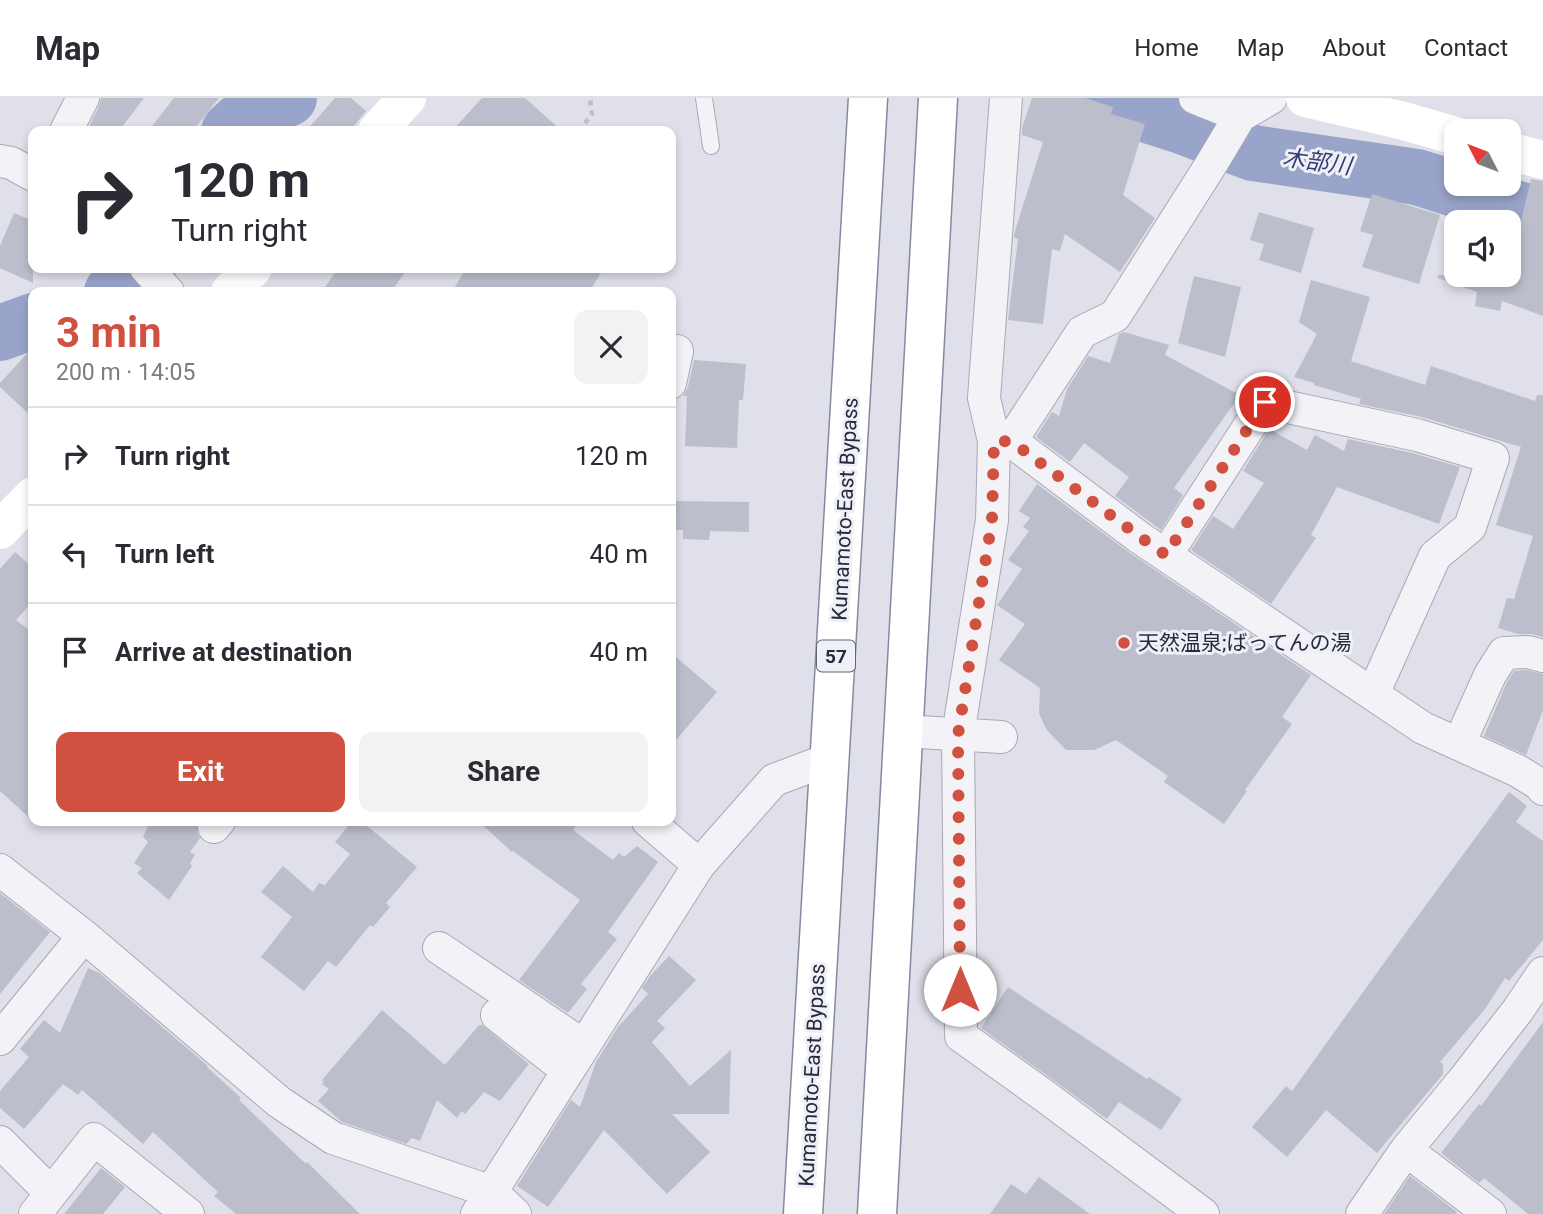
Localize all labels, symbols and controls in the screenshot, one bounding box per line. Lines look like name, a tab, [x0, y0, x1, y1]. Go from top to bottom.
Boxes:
text: Map	[35, 29, 100, 68]
text: Home	[1134, 34, 1199, 62]
text: Map	[1237, 34, 1284, 62]
text: About	[1322, 34, 1386, 62]
text: Contact	[1424, 34, 1508, 62]
north arrow	[1444, 119, 1521, 196]
map controls	[1444, 119, 1521, 287]
water label: 木部川	[1281, 144, 1356, 181]
text: 120 m	[171, 152, 310, 209]
icon: right	[56, 154, 147, 245]
button: sound	[1444, 210, 1521, 287]
text: Turn right	[171, 211, 307, 249]
text: 3 min	[56, 308, 162, 357]
button: close	[574, 310, 648, 384]
text: 200 m · 14:05	[56, 359, 195, 386]
pin	[1235, 372, 1295, 432]
icon: arrive	[1246, 383, 1284, 421]
street label: Kumamoto-East Bypass	[827, 397, 863, 621]
icon: right	[56, 437, 94, 475]
text: Turn right	[115, 441, 230, 471]
text: 120 m	[575, 441, 648, 471]
icon: left	[56, 535, 94, 573]
text: Turn left	[115, 539, 214, 569]
text: 40 m	[590, 539, 648, 569]
place label: 天然温泉;ばってんの湯	[1138, 631, 1351, 655]
icon: arrive	[56, 633, 94, 671]
marker: 天然温泉;ばってんの湯	[1116, 635, 1132, 651]
text: Arrive at destination	[115, 637, 352, 667]
text: 40 m	[590, 637, 648, 667]
road number: 57	[817, 640, 855, 671]
button: Exit	[56, 732, 345, 812]
button: Share	[359, 732, 648, 812]
position arrow	[923, 953, 997, 1027]
street label: Kumamoto-East Bypass	[794, 963, 830, 1187]

